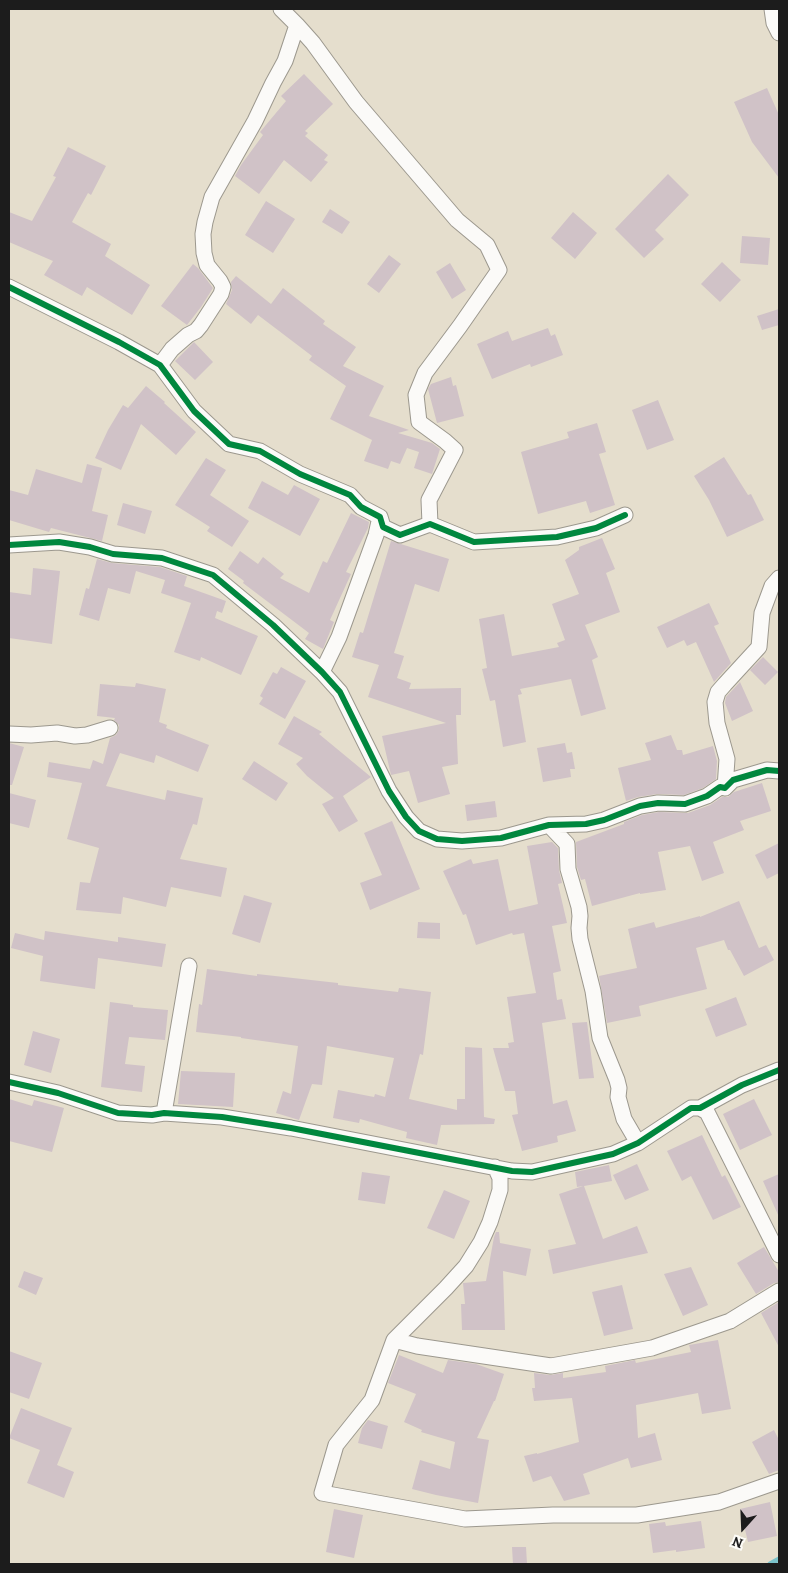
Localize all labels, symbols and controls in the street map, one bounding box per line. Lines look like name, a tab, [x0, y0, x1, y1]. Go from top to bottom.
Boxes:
north arrow	[718, 1503, 768, 1553]
text: N	[730, 1532, 746, 1553]

